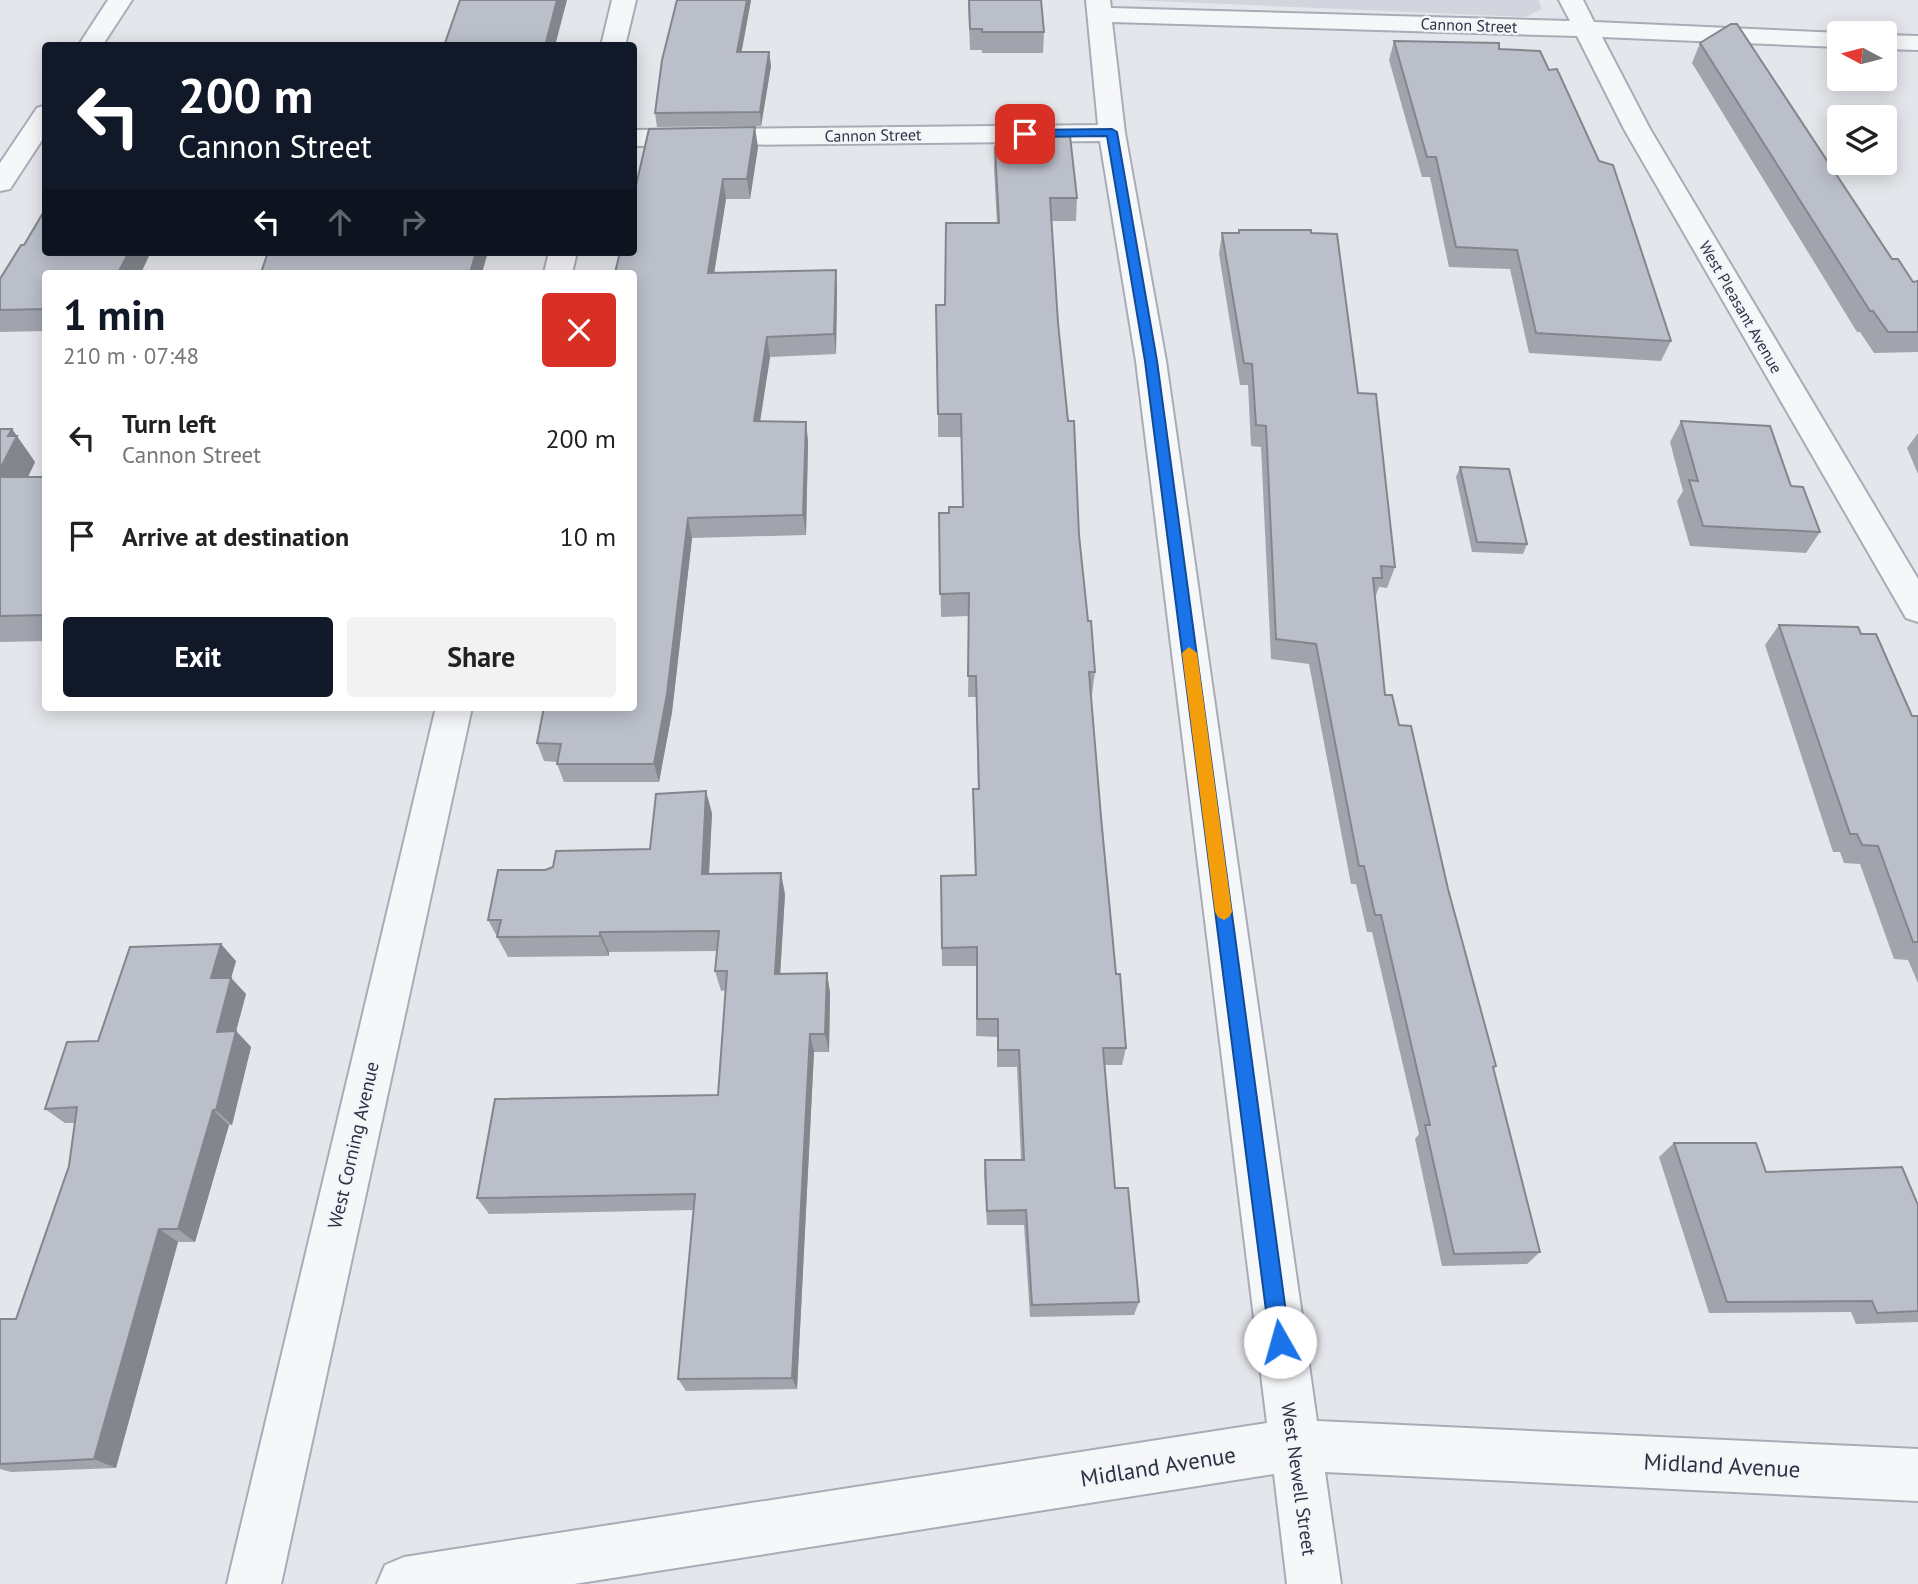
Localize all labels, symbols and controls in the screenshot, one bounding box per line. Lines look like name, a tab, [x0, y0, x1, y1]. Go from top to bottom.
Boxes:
street label: Cannon Street	[1420, 13, 1518, 37]
north arrow	[1827, 21, 1897, 91]
map controls	[1827, 21, 1897, 175]
text: 200 m	[178, 63, 313, 127]
icon: left	[63, 70, 154, 161]
pin	[995, 104, 1055, 164]
button: layers	[1827, 105, 1897, 175]
icon: arrive	[1006, 115, 1044, 153]
street label: Cannon Street	[824, 124, 922, 146]
text: Cannon Street	[178, 125, 372, 167]
icon: left	[248, 203, 286, 241]
icon: ahead	[321, 203, 359, 241]
icon: right	[394, 203, 432, 241]
street label: West Pleasant Avenue	[1695, 237, 1787, 377]
text: 1 min	[63, 287, 165, 342]
button: close	[542, 293, 616, 367]
text: 210 m · 07:48	[63, 341, 199, 370]
text: Turn left	[122, 407, 216, 440]
icon: left	[63, 419, 101, 457]
text: 200 m	[545, 422, 616, 455]
text: Cannon Street	[122, 440, 261, 469]
icon: arrive	[63, 517, 101, 555]
text: Arrive at destination	[122, 520, 349, 553]
text: 10 m	[560, 520, 616, 553]
button: Exit	[63, 617, 333, 697]
button: Share	[347, 617, 616, 697]
street label: West Corning Avenue	[322, 1059, 384, 1231]
position arrow	[1243, 1305, 1317, 1379]
street label: West Newell Street	[1276, 1401, 1322, 1558]
street label: Midland Avenue	[1078, 1439, 1238, 1493]
street label: Midland Avenue	[1643, 1446, 1801, 1484]

